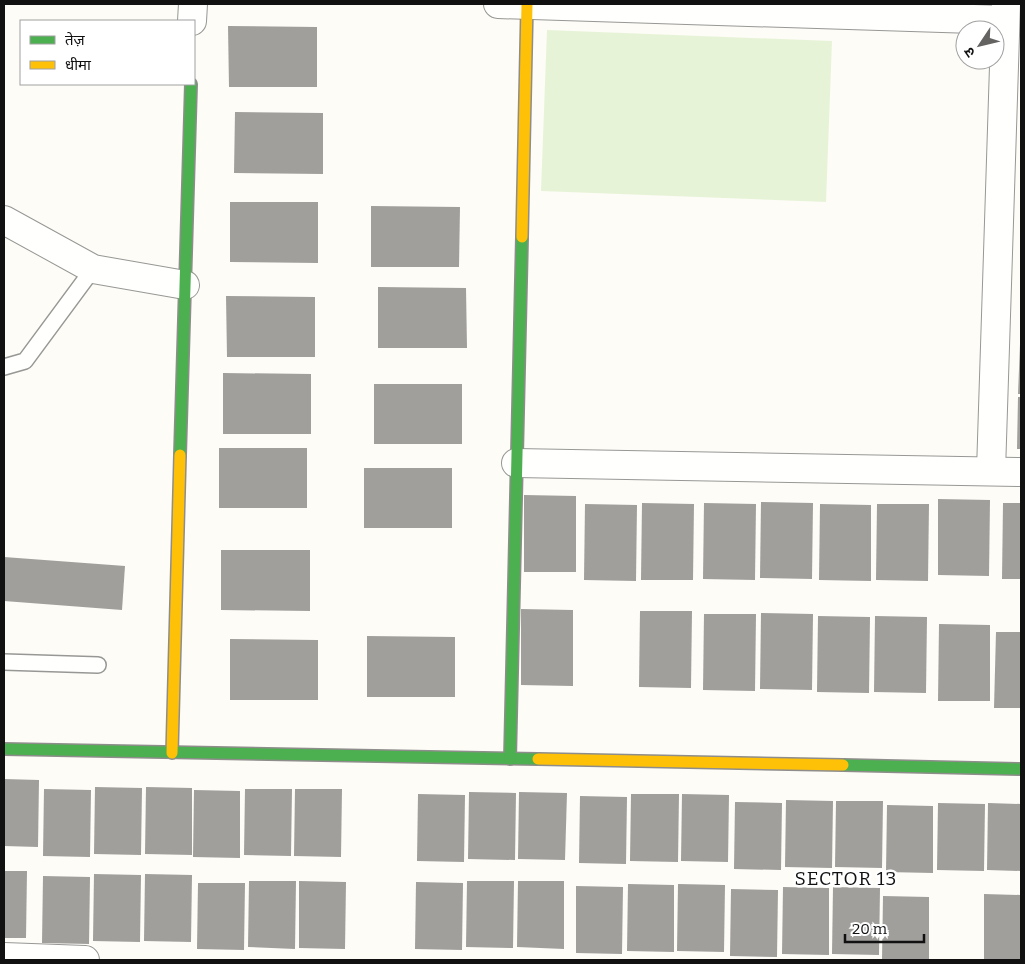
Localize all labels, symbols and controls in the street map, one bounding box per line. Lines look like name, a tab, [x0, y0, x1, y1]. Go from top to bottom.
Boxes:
legend	[20, 20, 195, 85]
north arrow	[955, 20, 1005, 70]
text: तेज़	[65, 31, 86, 49]
text: उ	[960, 43, 979, 60]
text: धीमा	[65, 56, 92, 74]
district label: SECTOR 13	[795, 867, 897, 890]
scale bar	[845, 912, 924, 944]
text: 20 m	[852, 920, 888, 938]

